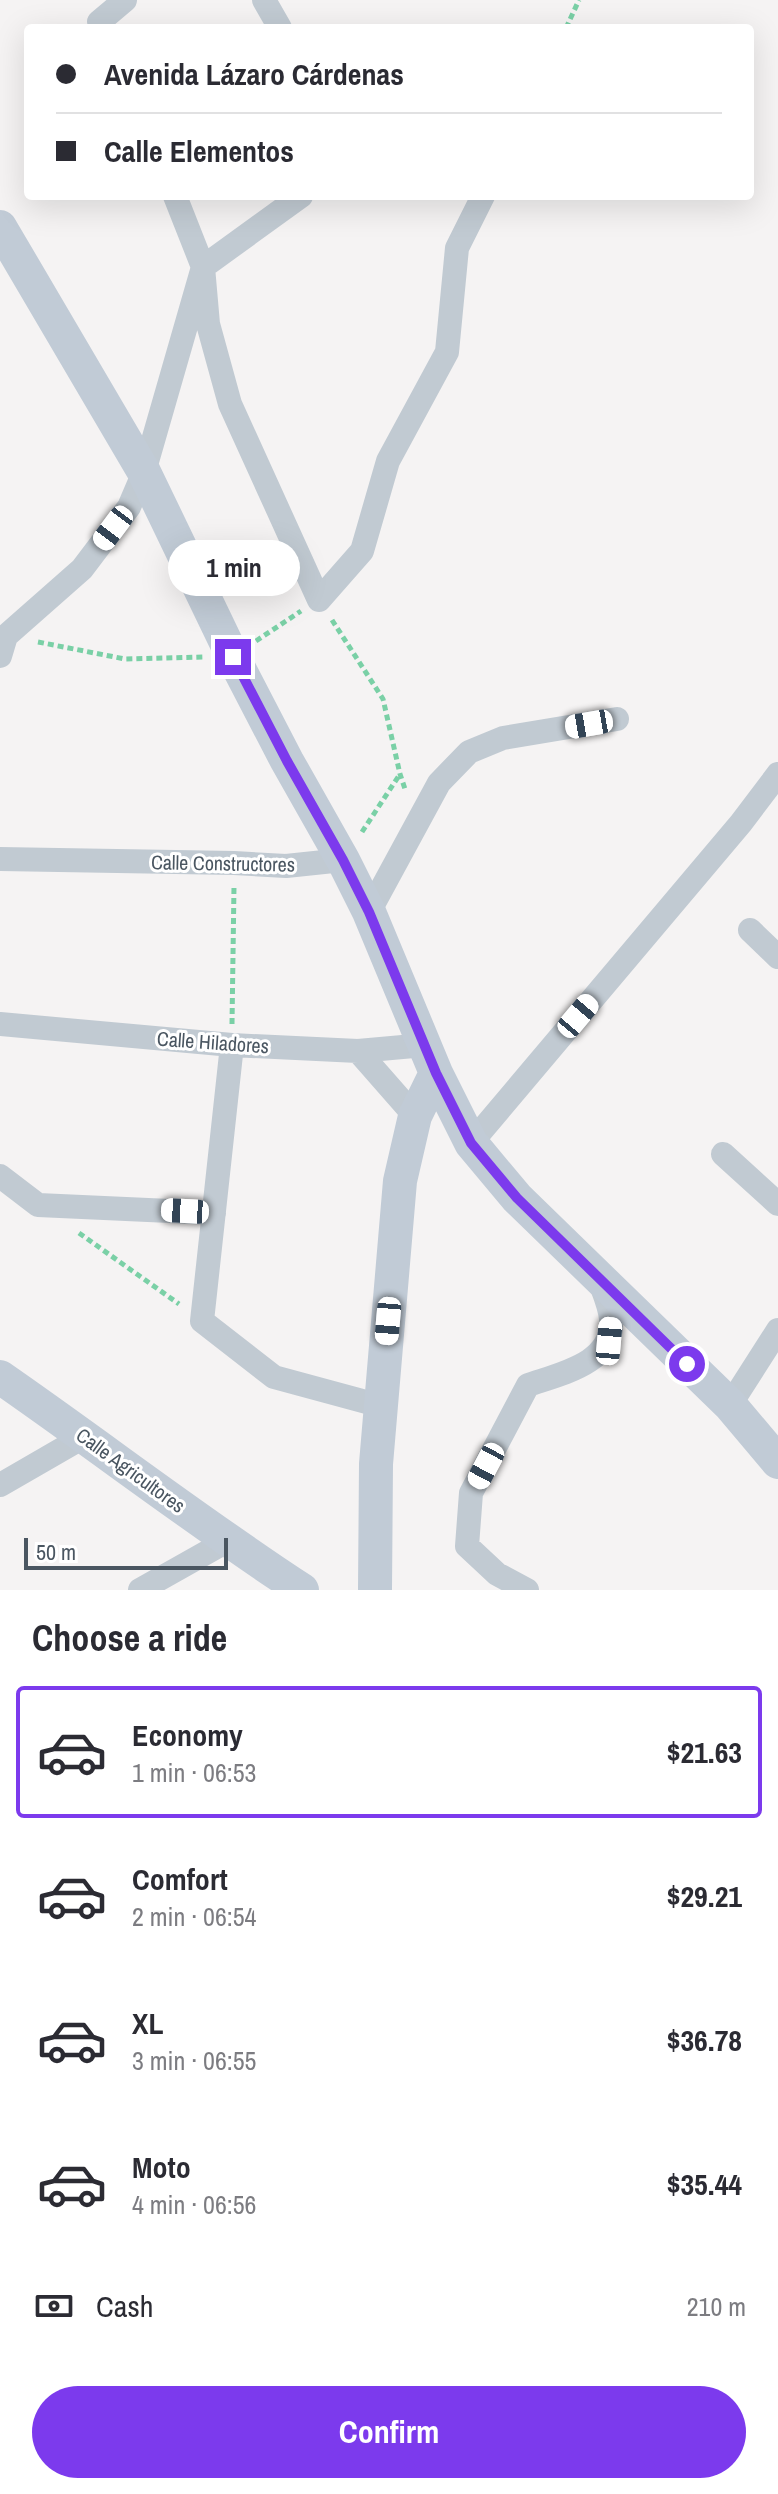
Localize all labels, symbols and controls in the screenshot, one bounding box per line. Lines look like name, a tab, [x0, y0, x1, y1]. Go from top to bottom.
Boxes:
text: Avenida Lázaro Cárdenas	[104, 54, 404, 94]
text: Calle Elementos	[104, 131, 294, 171]
car	[89, 502, 137, 554]
callout: 1 min	[167, 541, 299, 597]
text: 1 min	[206, 550, 262, 585]
route end	[215, 639, 251, 675]
car	[563, 708, 615, 740]
street label: Calle Constructores	[151, 848, 295, 878]
car	[553, 990, 603, 1042]
street label: Calle Hiladores	[156, 1025, 270, 1059]
car	[160, 1198, 210, 1224]
car	[374, 1296, 402, 1346]
car	[595, 1316, 623, 1366]
route start	[669, 1346, 705, 1382]
street label: Calle Agricultores	[71, 1421, 191, 1519]
car	[464, 1439, 508, 1493]
scale bar	[24, 1534, 228, 1570]
text: 50 m	[36, 1537, 76, 1567]
text: Choose a ride	[32, 1614, 227, 1662]
text: Economy	[132, 1715, 243, 1755]
icon: car	[36, 1716, 108, 1788]
text: $21.63	[667, 1732, 742, 1772]
text: 1 min · 06:53	[132, 1755, 256, 1790]
text: Comfort	[132, 1859, 228, 1899]
icon: car	[36, 1860, 108, 1932]
text: $29.21	[667, 1876, 742, 1916]
text: 2 min · 06:54	[132, 1899, 256, 1934]
text: XL	[132, 2003, 163, 2043]
icon: car	[36, 2004, 108, 2076]
text: $36.78	[667, 2020, 742, 2060]
text: 3 min · 06:55	[132, 2043, 256, 2078]
text: Moto	[132, 2147, 191, 2187]
icon: car	[36, 2148, 108, 2220]
text: $35.44	[667, 2164, 742, 2204]
text: 4 min · 06:56	[132, 2187, 256, 2222]
icon: cash	[32, 2284, 76, 2328]
text: Cash	[96, 2286, 153, 2326]
text: 210 m	[687, 2289, 746, 2324]
button: Confirm	[32, 2386, 746, 2478]

